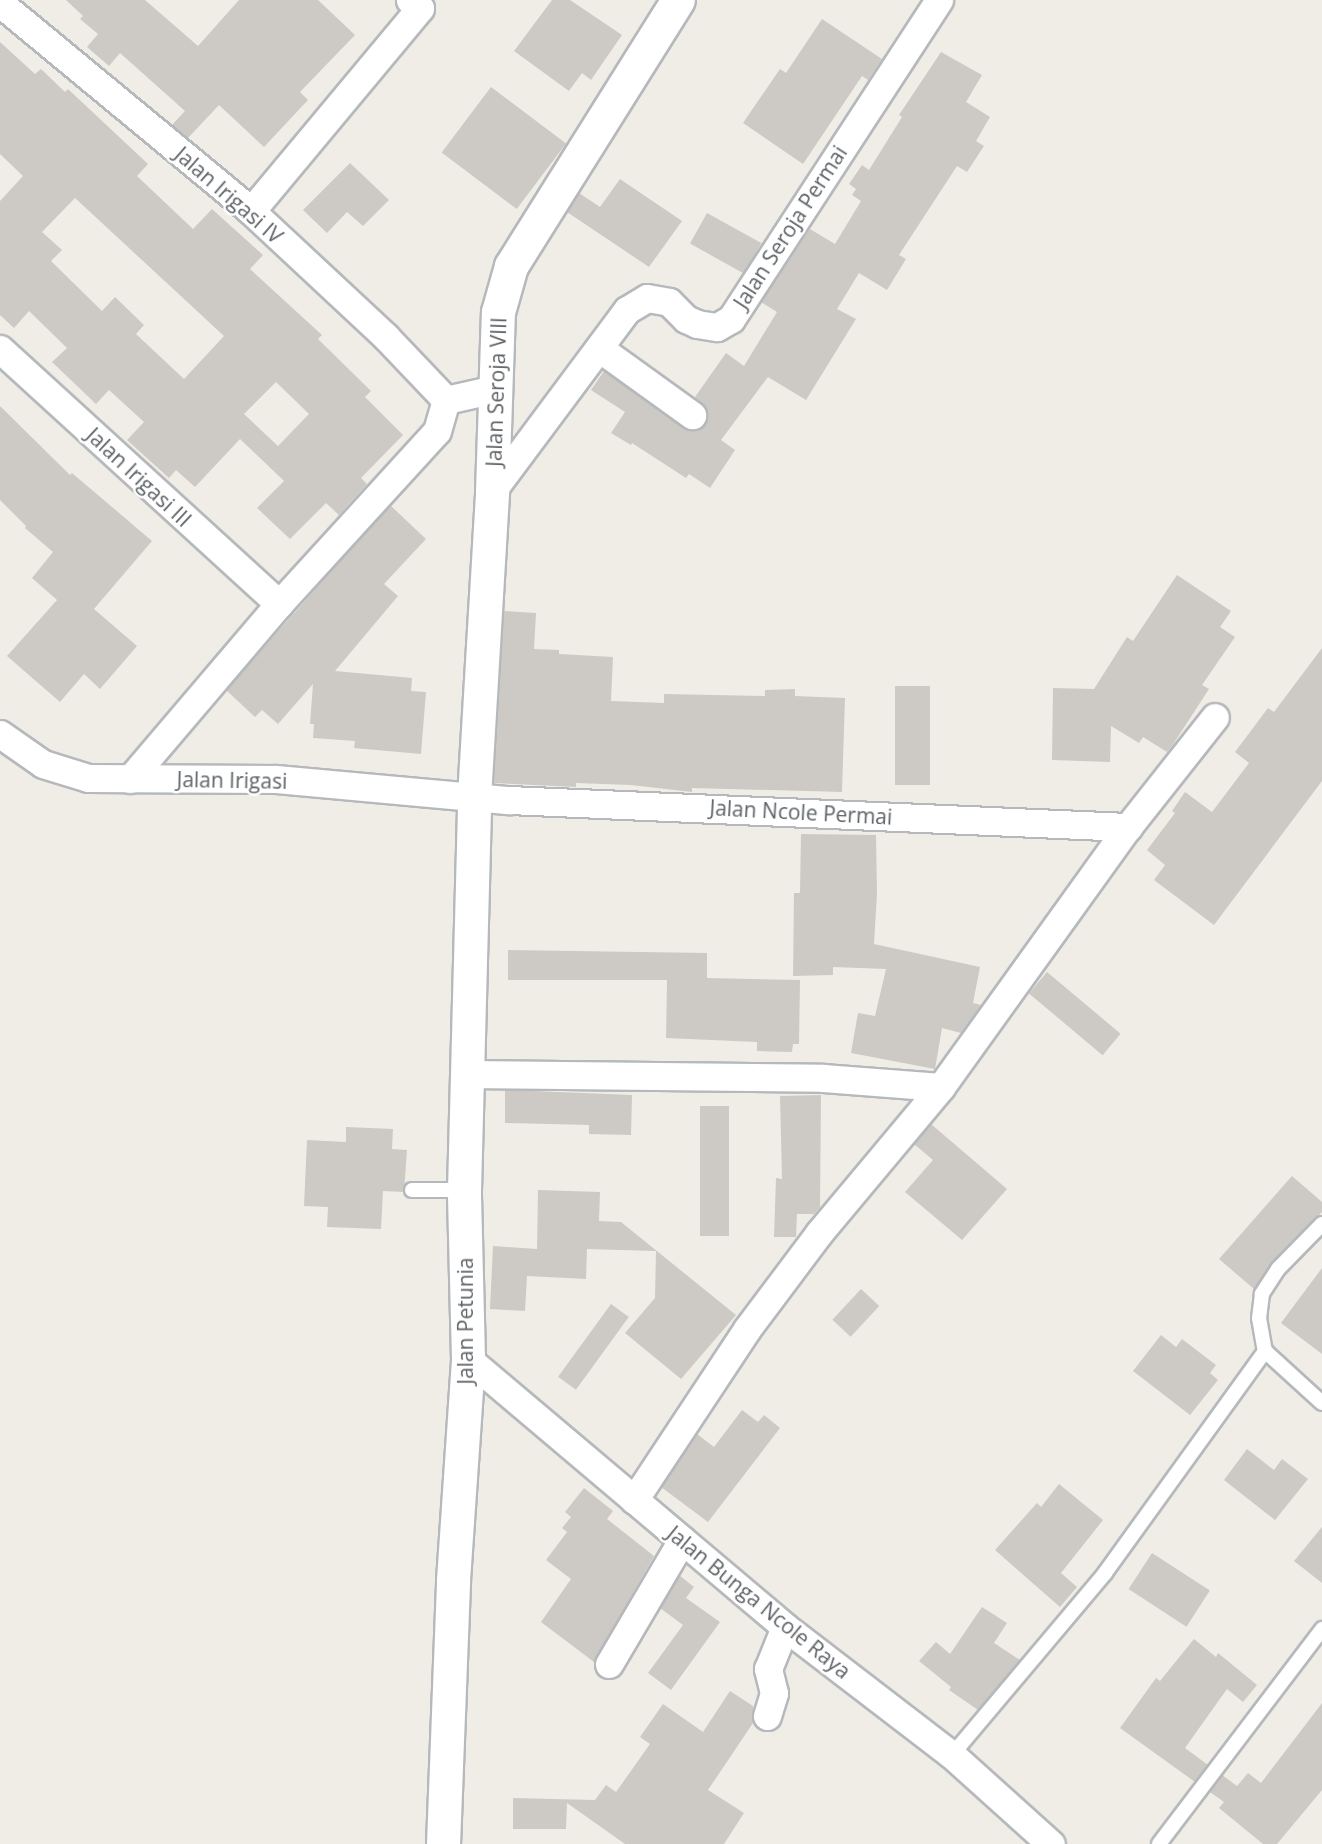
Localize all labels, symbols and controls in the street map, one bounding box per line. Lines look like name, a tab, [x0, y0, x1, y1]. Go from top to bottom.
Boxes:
street label: Jalan Irigasi IV	[170, 141, 288, 249]
street label: Jalan Seroja Permai	[728, 141, 852, 313]
street label: Jalan Seroja VIII	[481, 317, 511, 467]
street label: Jalan Irigasi III	[81, 422, 197, 532]
street label: Jalan Irigasi	[176, 766, 288, 794]
street label: Jalan Ncole Permai	[709, 795, 893, 829]
street label: Jalan Petunia	[452, 1257, 478, 1385]
street label: Jalan Bunga Ncole Raya	[662, 1520, 856, 1684]

